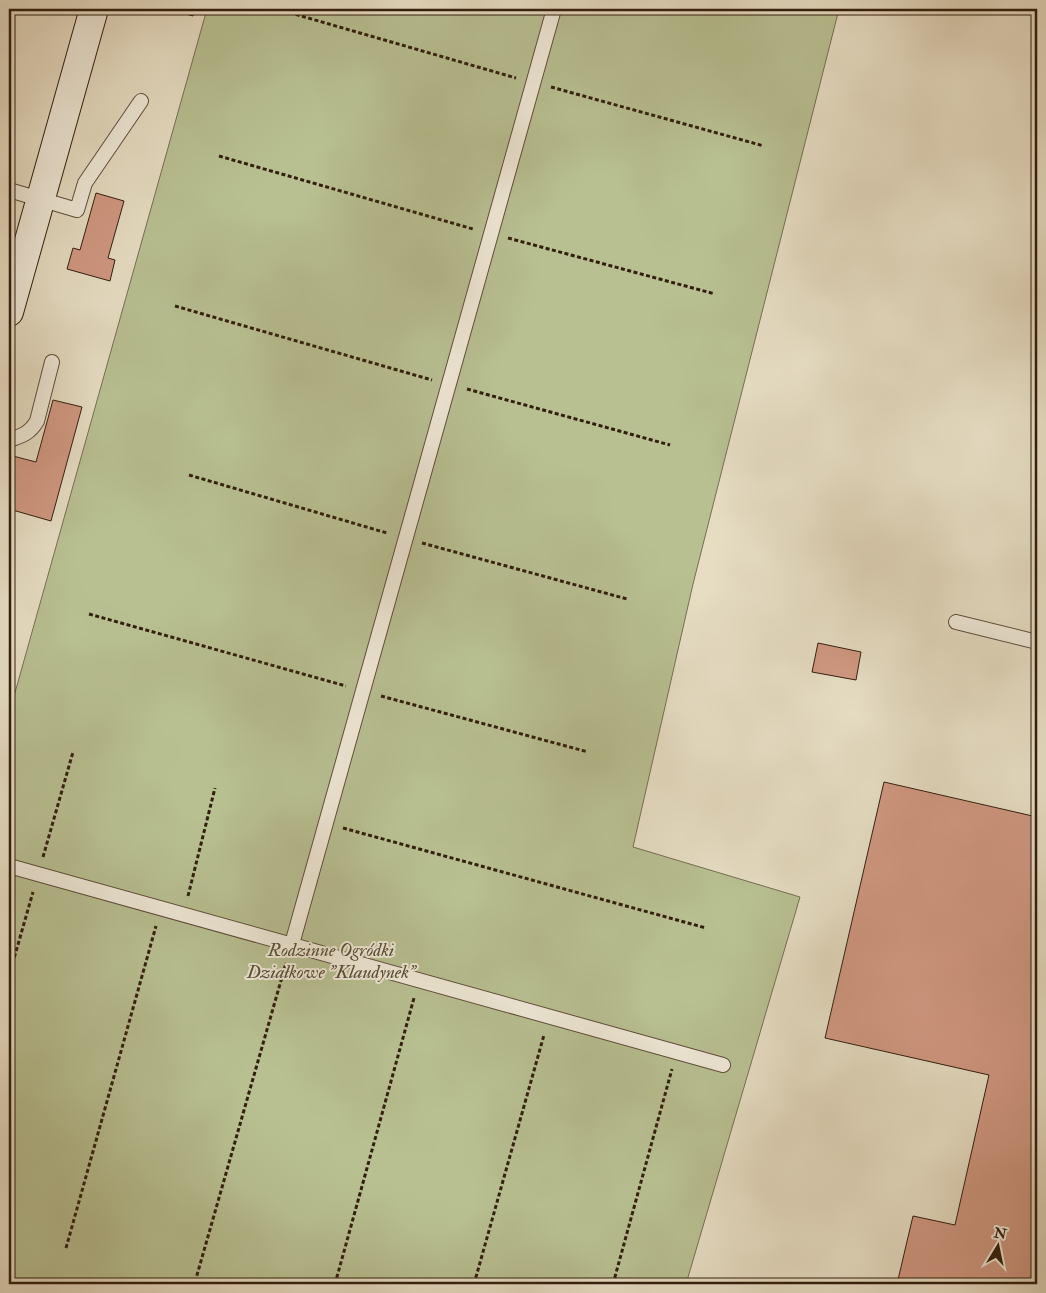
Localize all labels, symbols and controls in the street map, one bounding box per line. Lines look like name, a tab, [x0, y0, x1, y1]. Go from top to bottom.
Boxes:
park label: Rodzinne Ogródki Działkowe "Klaudynek"	[246, 938, 418, 984]
north arrow	[974, 1220, 1024, 1270]
text: N	[992, 1224, 1008, 1243]

